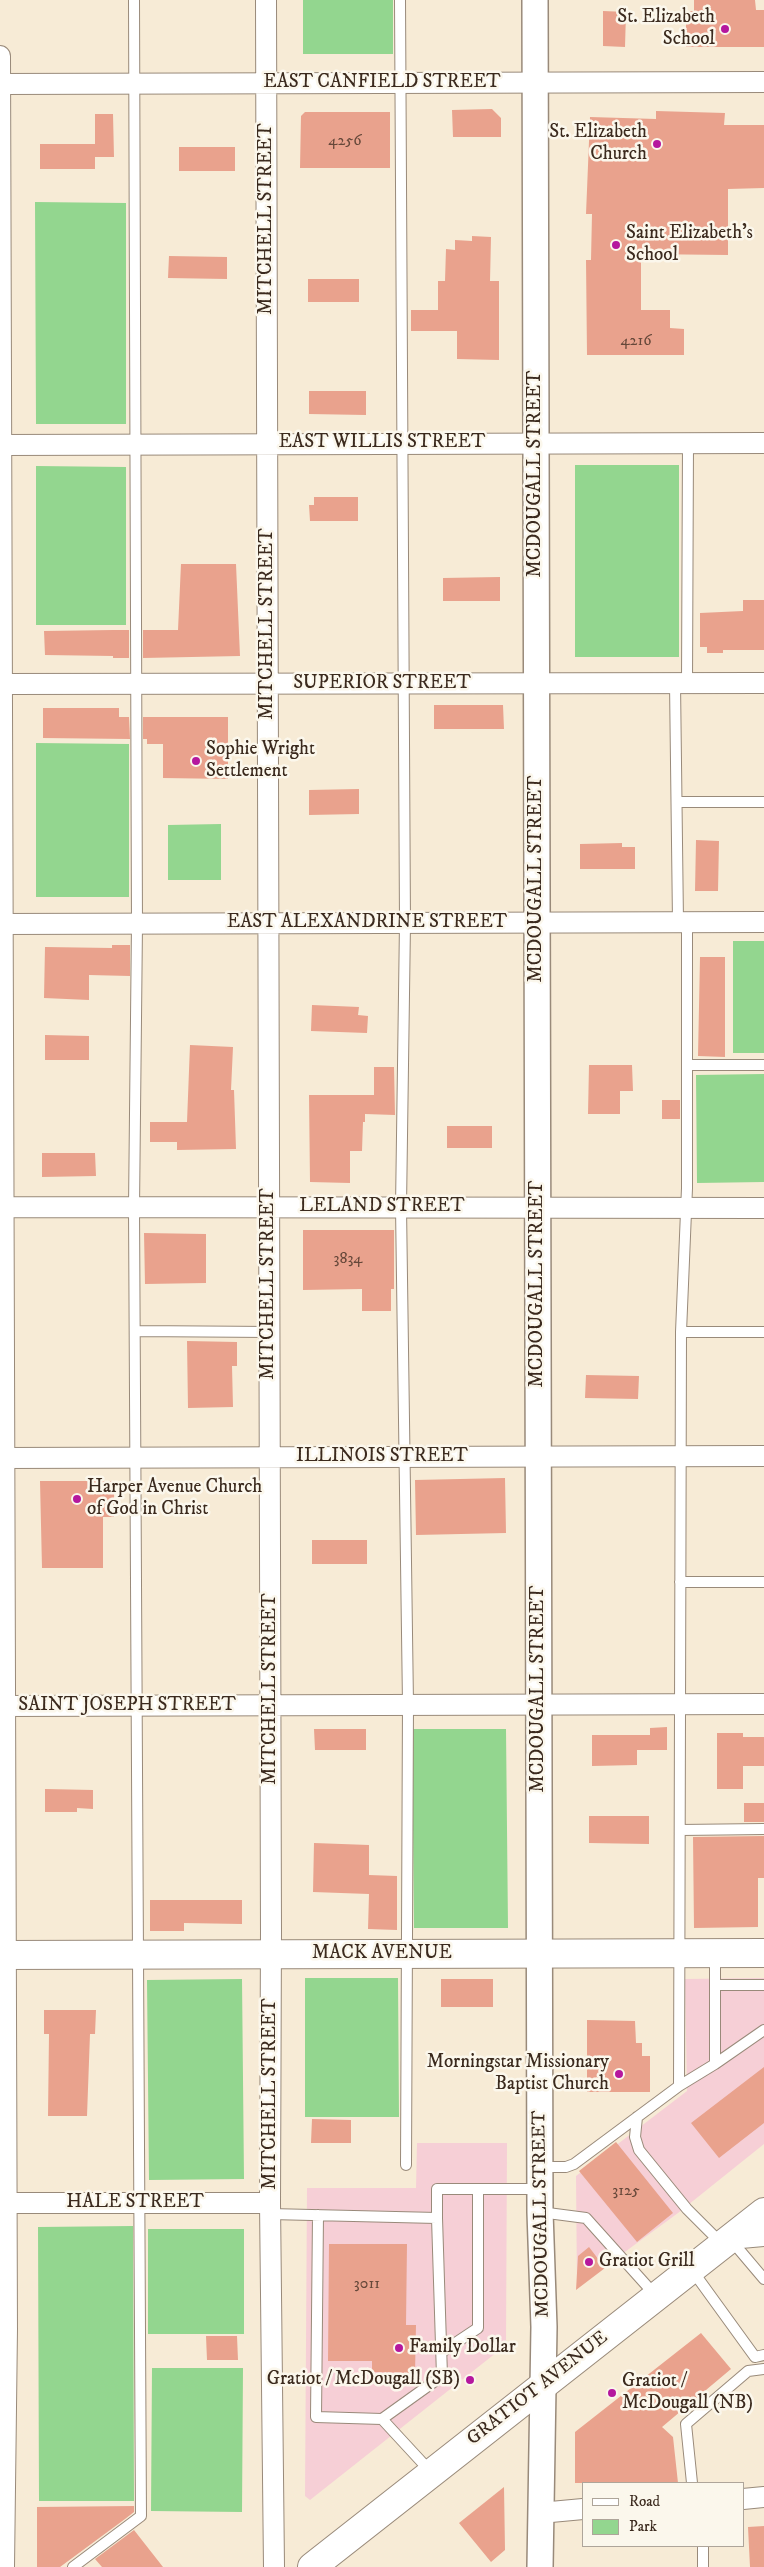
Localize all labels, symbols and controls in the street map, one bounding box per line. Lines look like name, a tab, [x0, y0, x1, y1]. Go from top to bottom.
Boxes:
place label: St. Elizabeth School	[617, 7, 715, 51]
marker: St. Elizabeth School	[719, 23, 731, 35]
street label: EAST CANFIELD STREET	[263, 72, 501, 94]
place label: St. Elizabeth Church	[549, 122, 647, 166]
street label: MITCHELL STREET	[256, 123, 278, 315]
house number: 4256	[328, 132, 362, 152]
marker: St. Elizabeth Church	[651, 138, 663, 150]
place label: Saint Elizabeth's School	[626, 223, 753, 267]
marker: Saint Elizabeth's School	[610, 239, 622, 251]
house number: 4216	[620, 332, 652, 352]
street label: MCDOUGALL STREET	[525, 370, 547, 578]
street label: EAST WILLIS STREET	[279, 432, 485, 454]
street label: MITCHELL STREET	[257, 528, 279, 720]
street label: SUPERIOR STREET	[293, 673, 471, 695]
place label: Sophie Wright Settlement	[206, 739, 315, 783]
marker: Sophie Wright Settlement	[190, 755, 202, 767]
street label: MCDOUGALL STREET	[526, 775, 548, 983]
street label: EAST ALEXANDRINE STREET	[227, 912, 507, 934]
street label: MCDOUGALL STREET	[527, 1180, 549, 1388]
street label: MITCHELL STREET	[258, 1188, 280, 1380]
street label: LELAND STREET	[299, 1196, 465, 1218]
house number: 3834	[333, 1250, 363, 1270]
street label: ILLINOIS STREET	[296, 1446, 468, 1468]
place label: Harper Avenue Church of God in Christ	[87, 1477, 262, 1521]
marker: Harper Avenue Church of God in Christ	[71, 1493, 83, 1505]
street label: MCDOUGALL STREET	[528, 1585, 550, 1793]
street label: MITCHELL STREET	[260, 1593, 282, 1785]
street label: SAINT JOSEPH STREET	[18, 1695, 236, 1717]
street label: MACK AVENUE	[312, 1943, 452, 1965]
street label: MITCHELL STREET	[260, 1998, 282, 2190]
place label: Morningstar Missionary Baptist Church	[427, 2052, 609, 2096]
marker: Morningstar Missionary Baptist Church	[613, 2068, 625, 2080]
street label: MCDOUGALL STREET	[529, 2110, 555, 2318]
house number: 3125	[612, 2182, 640, 2202]
street label: HALE STREET	[66, 2192, 204, 2214]
place label: Gratiot Grill	[599, 2251, 694, 2273]
marker: Gratiot Grill	[583, 2256, 595, 2268]
house number: 3011	[354, 2275, 380, 2295]
street label: GRATIOT AVENUE	[463, 2327, 613, 2451]
place label: Family Dollar	[409, 2337, 516, 2359]
marker: Family Dollar	[393, 2342, 405, 2354]
place label: Gratiot / McDougall (SB)	[267, 2369, 460, 2391]
place label: Gratiot / McDougall (NB)	[622, 2371, 753, 2415]
marker: Gratiot / McDougall (SB)	[464, 2374, 476, 2386]
marker: Gratiot / McDougall (NB)	[606, 2387, 618, 2399]
legend	[582, 2482, 744, 2547]
text: Road	[629, 2492, 660, 2511]
text: Park	[629, 2517, 657, 2536]

